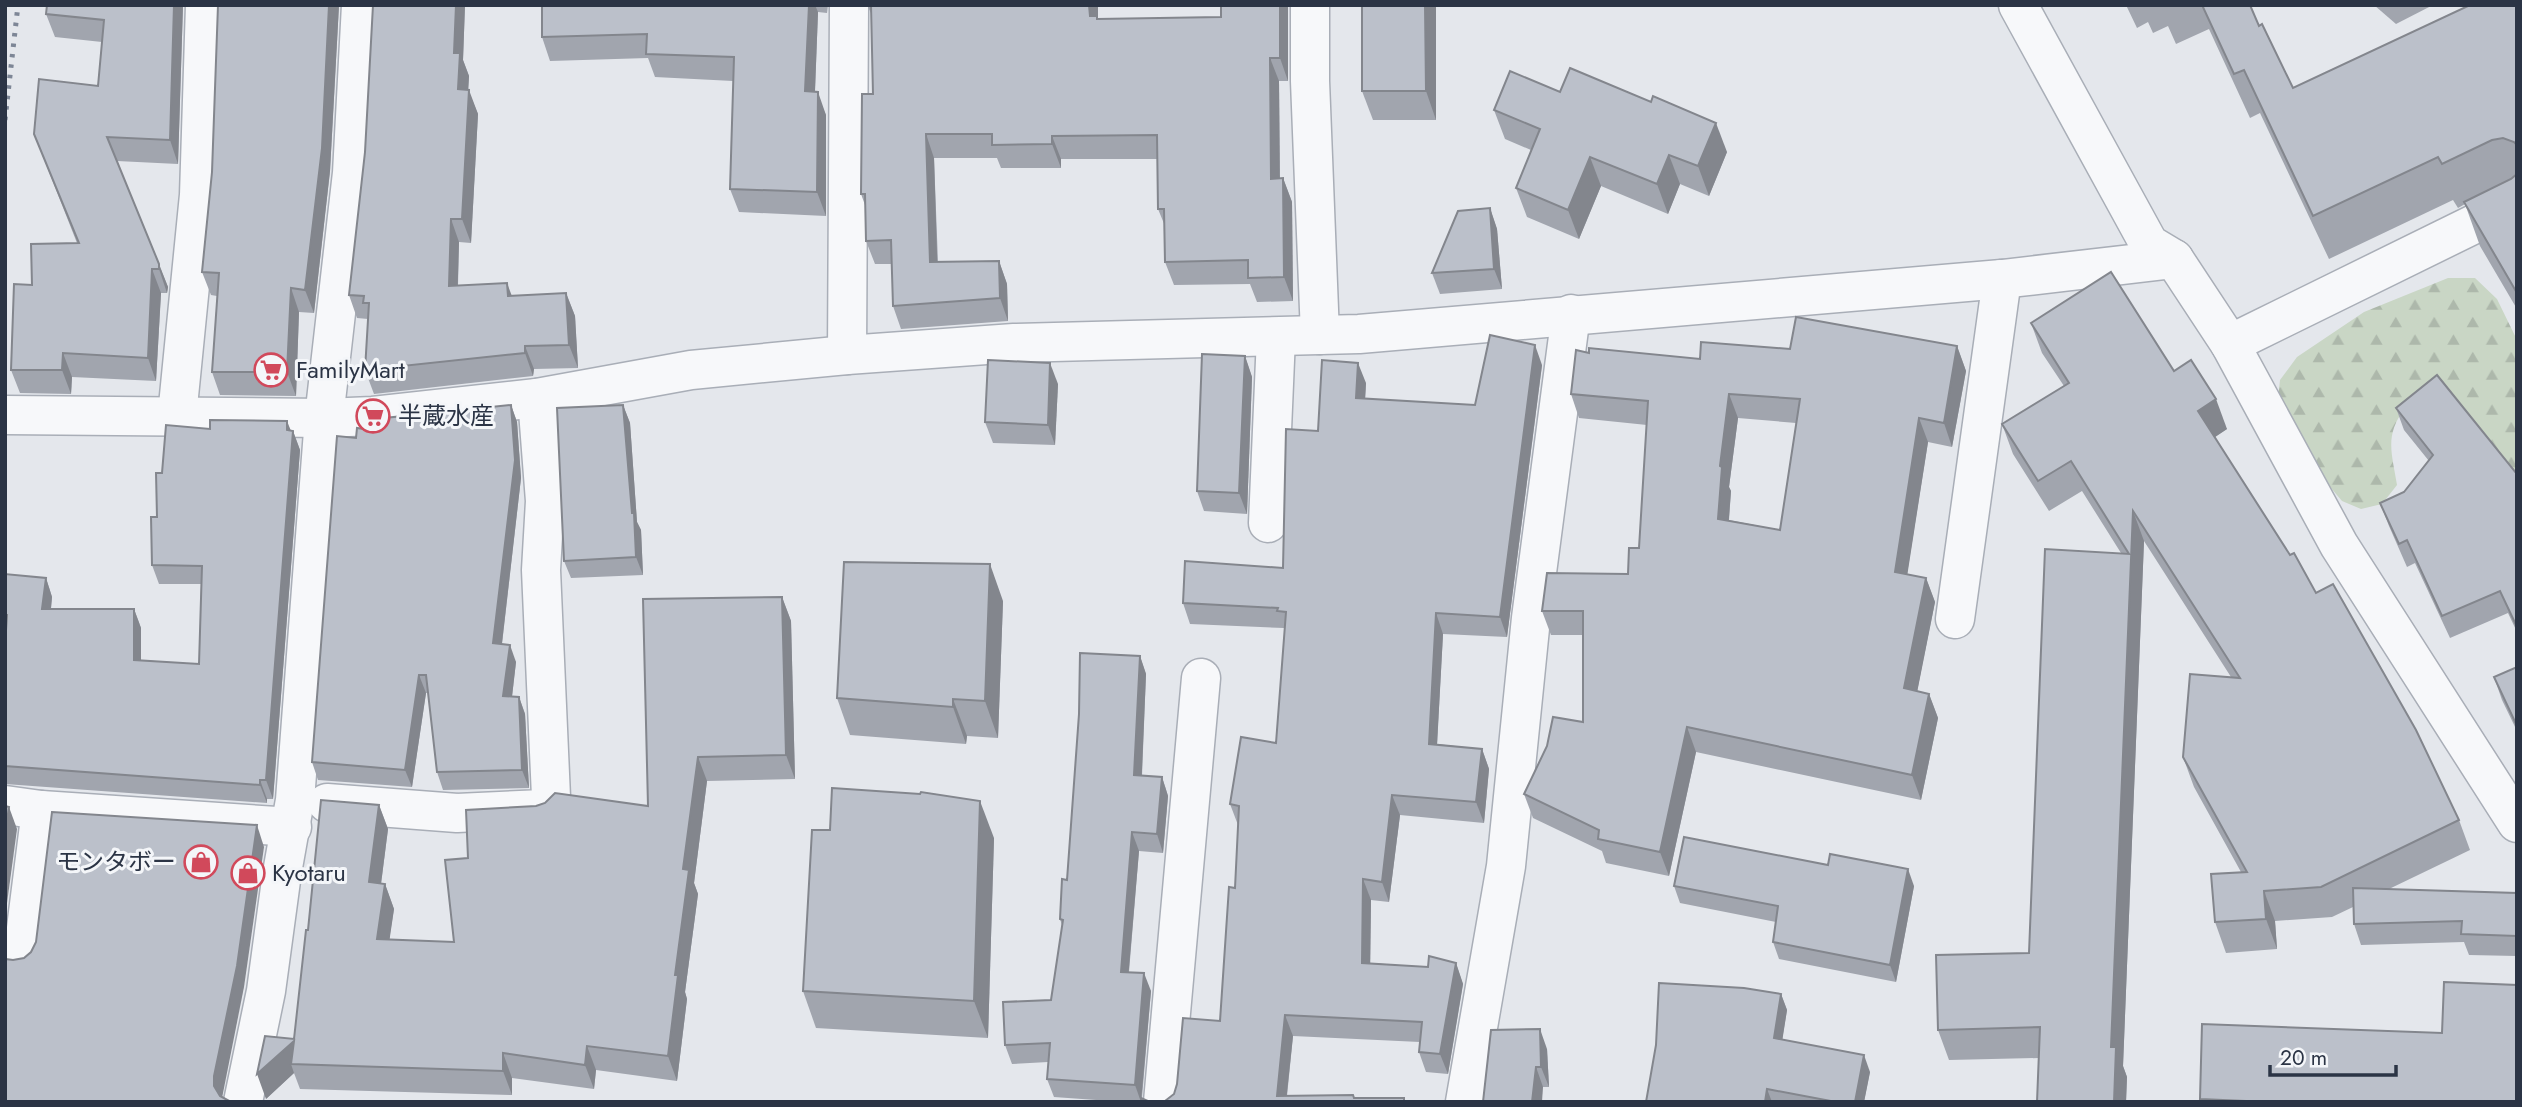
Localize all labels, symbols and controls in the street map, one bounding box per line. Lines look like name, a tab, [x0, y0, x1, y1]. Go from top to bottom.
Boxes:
supermarket icon: FamilyMart	[252, 351, 290, 389]
place label: FamilyMart	[296, 352, 405, 387]
supermarket icon: 半蔵水産	[354, 397, 392, 435]
place label: 半蔵水産	[398, 398, 494, 433]
shop icon: モンタボー	[182, 843, 220, 881]
place label: モンタボー	[56, 844, 176, 879]
shop icon: Kyotaru	[229, 854, 267, 892]
place label: Kyotaru	[272, 855, 346, 890]
scale bar	[2270, 1034, 2396, 1078]
text: 20 m	[2280, 1043, 2327, 1073]

